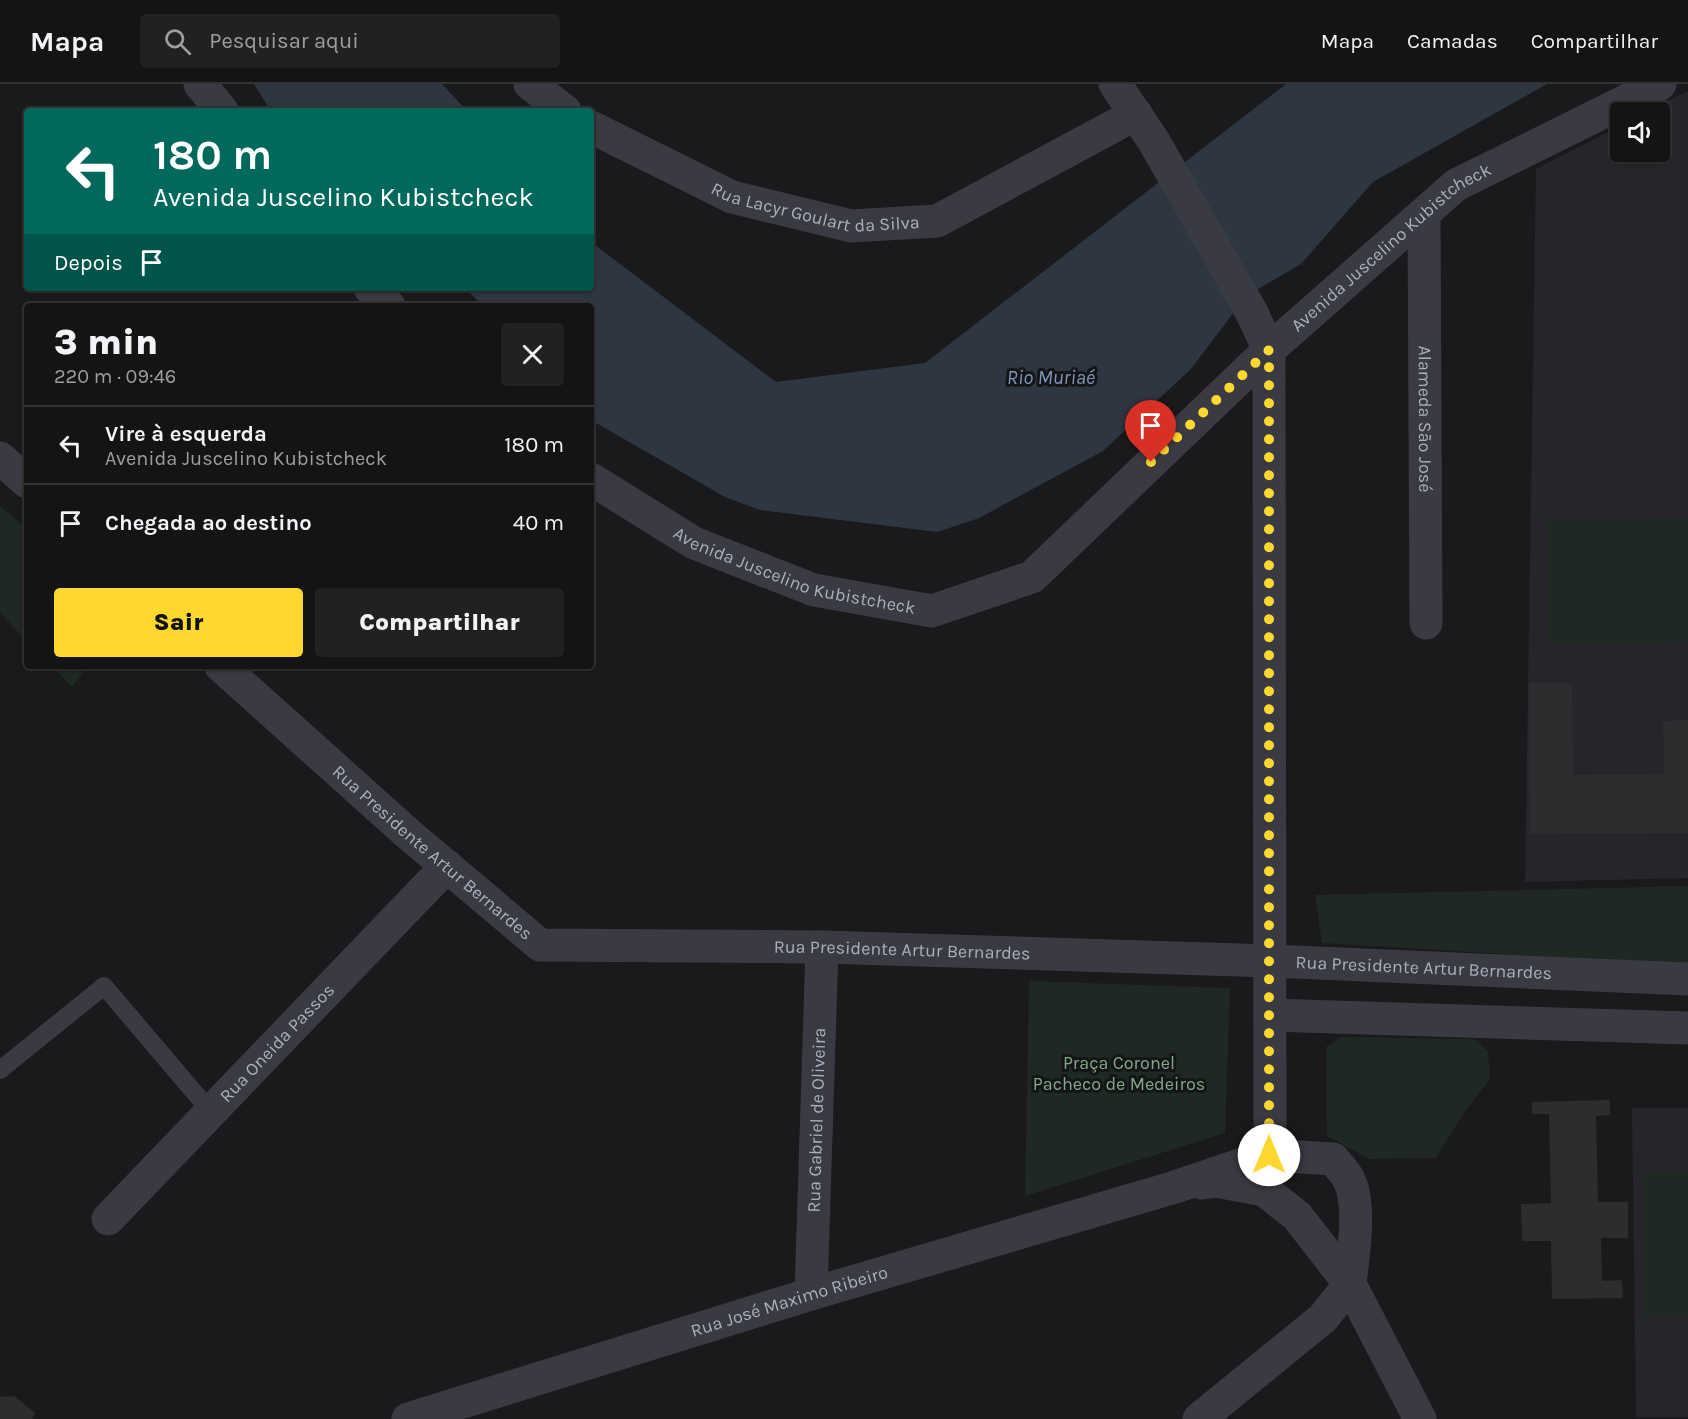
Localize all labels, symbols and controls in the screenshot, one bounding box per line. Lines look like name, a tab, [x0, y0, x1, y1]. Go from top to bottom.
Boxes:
search box	[140, 14, 560, 68]
text: Mapa	[30, 25, 104, 58]
icon: search	[161, 25, 194, 58]
text: Pesquisar aqui	[209, 28, 359, 54]
text: Mapa	[1321, 29, 1374, 53]
text: Camadas	[1407, 29, 1498, 53]
text: Compartilhar	[1531, 29, 1658, 53]
map controls	[1610, 102, 1670, 162]
button: sound	[1610, 102, 1670, 162]
text: 180 m	[153, 130, 272, 180]
icon: left	[54, 132, 132, 210]
street label: Avenida Juscelino Kubistcheck	[1287, 158, 1495, 336]
street label: Rua Lacyr Goulart da Silva	[707, 177, 920, 237]
text: Avenida Juscelino Kubistcheck	[153, 181, 534, 213]
icon: arrive	[135, 246, 168, 279]
text: Depois	[54, 250, 123, 276]
text: 3 min	[54, 321, 158, 363]
button: close	[501, 323, 564, 386]
street label: Alameda São José	[1414, 345, 1436, 493]
text: 220 m · 09:46	[54, 365, 176, 388]
water label: Rio Muriaé	[1007, 366, 1096, 389]
pin	[1125, 400, 1176, 462]
icon: arrive	[1134, 409, 1167, 442]
text: Vire à esquerda	[105, 421, 267, 447]
icon: left	[54, 429, 87, 462]
text: 180 m	[504, 432, 564, 458]
text: Avenida Juscelino Kubistcheck	[105, 447, 387, 470]
icon: arrive	[54, 507, 87, 540]
text: Chegada ao destino	[105, 510, 312, 536]
text: 40 m	[513, 510, 564, 536]
street label: Avenida Juscelino Kubistcheck	[669, 522, 917, 619]
button: Sair	[54, 588, 303, 657]
button: Compartilhar	[315, 588, 564, 657]
street label: Rua Presidente Artur Bernardes	[328, 760, 537, 945]
street label: Rua Presidente Artur Bernardes	[774, 936, 1031, 964]
street label: Rua Presidente Artur Bernardes	[1295, 951, 1553, 984]
street label: Rua Oneida Passos	[215, 979, 339, 1107]
street label: Rua Gabriel de Oliveira	[803, 1027, 830, 1213]
park label: Praça Coronel Pacheco de Medeiros	[1033, 1052, 1205, 1095]
position arrow	[1237, 1123, 1301, 1187]
street label: Rua José Maximo Ribeiro	[688, 1261, 890, 1342]

